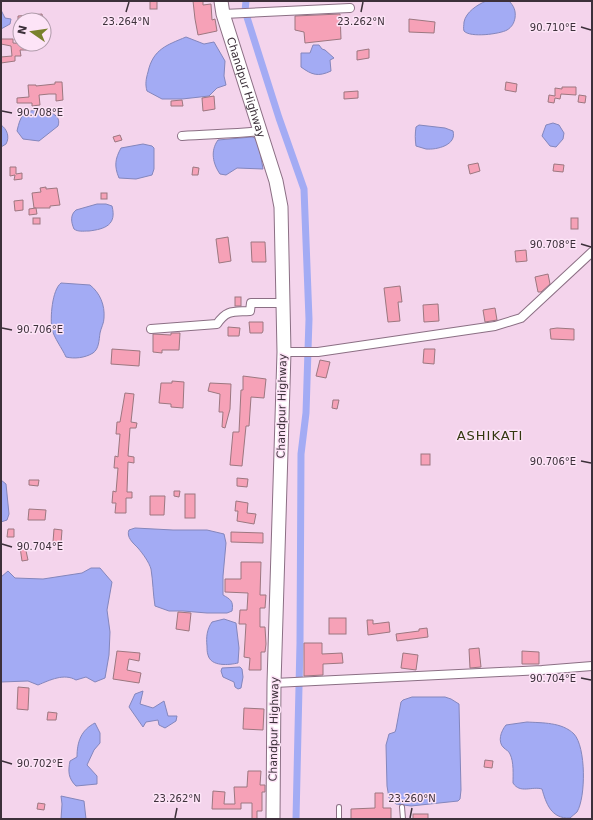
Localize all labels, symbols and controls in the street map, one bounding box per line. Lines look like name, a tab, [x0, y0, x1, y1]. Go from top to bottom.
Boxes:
north arrow	[12, 12, 52, 52]
text: 23.264°N	[102, 16, 150, 27]
text: 23.262°N	[337, 16, 385, 27]
text: 90.710°E	[530, 22, 576, 33]
text: N	[15, 24, 30, 36]
street label: Chandpur Highway	[224, 35, 268, 140]
text: 90.708°E	[17, 107, 63, 118]
text: 90.708°E	[530, 239, 576, 250]
text: 90.706°E	[17, 324, 63, 335]
street label: Chandpur Highway	[275, 353, 289, 459]
district label: ASHIKATI	[457, 428, 523, 443]
text: 90.706°E	[530, 456, 576, 467]
text: 90.704°E	[17, 541, 63, 552]
text: 90.704°E	[530, 673, 576, 684]
street label: Chandpur Highway	[267, 676, 281, 782]
text: 90.702°E	[17, 758, 63, 769]
text: 23.262°N	[153, 793, 201, 804]
text: 23.260°N	[388, 793, 436, 804]

